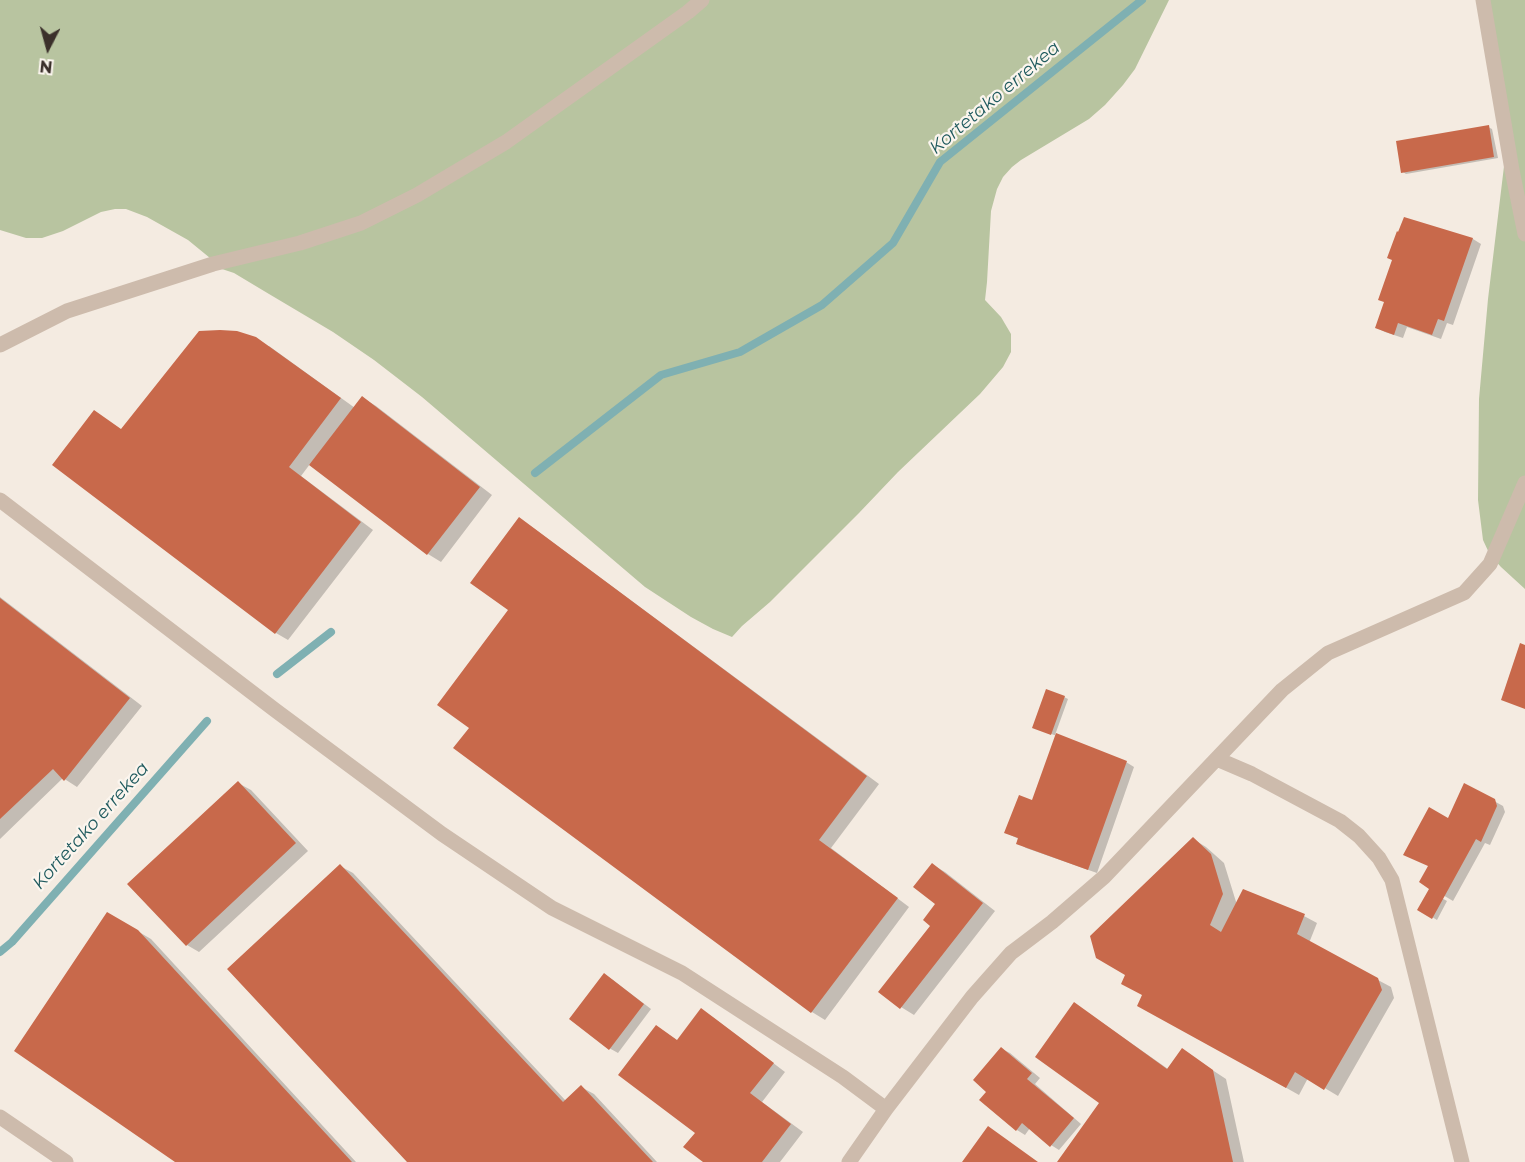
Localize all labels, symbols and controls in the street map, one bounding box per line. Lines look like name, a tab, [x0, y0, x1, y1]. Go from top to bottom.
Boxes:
north arrow	[18, 18, 78, 78]
water label: Kortetako errekea	[925, 37, 1065, 159]
text: N	[39, 56, 53, 77]
water label: Kortetako errekea	[28, 758, 154, 894]

